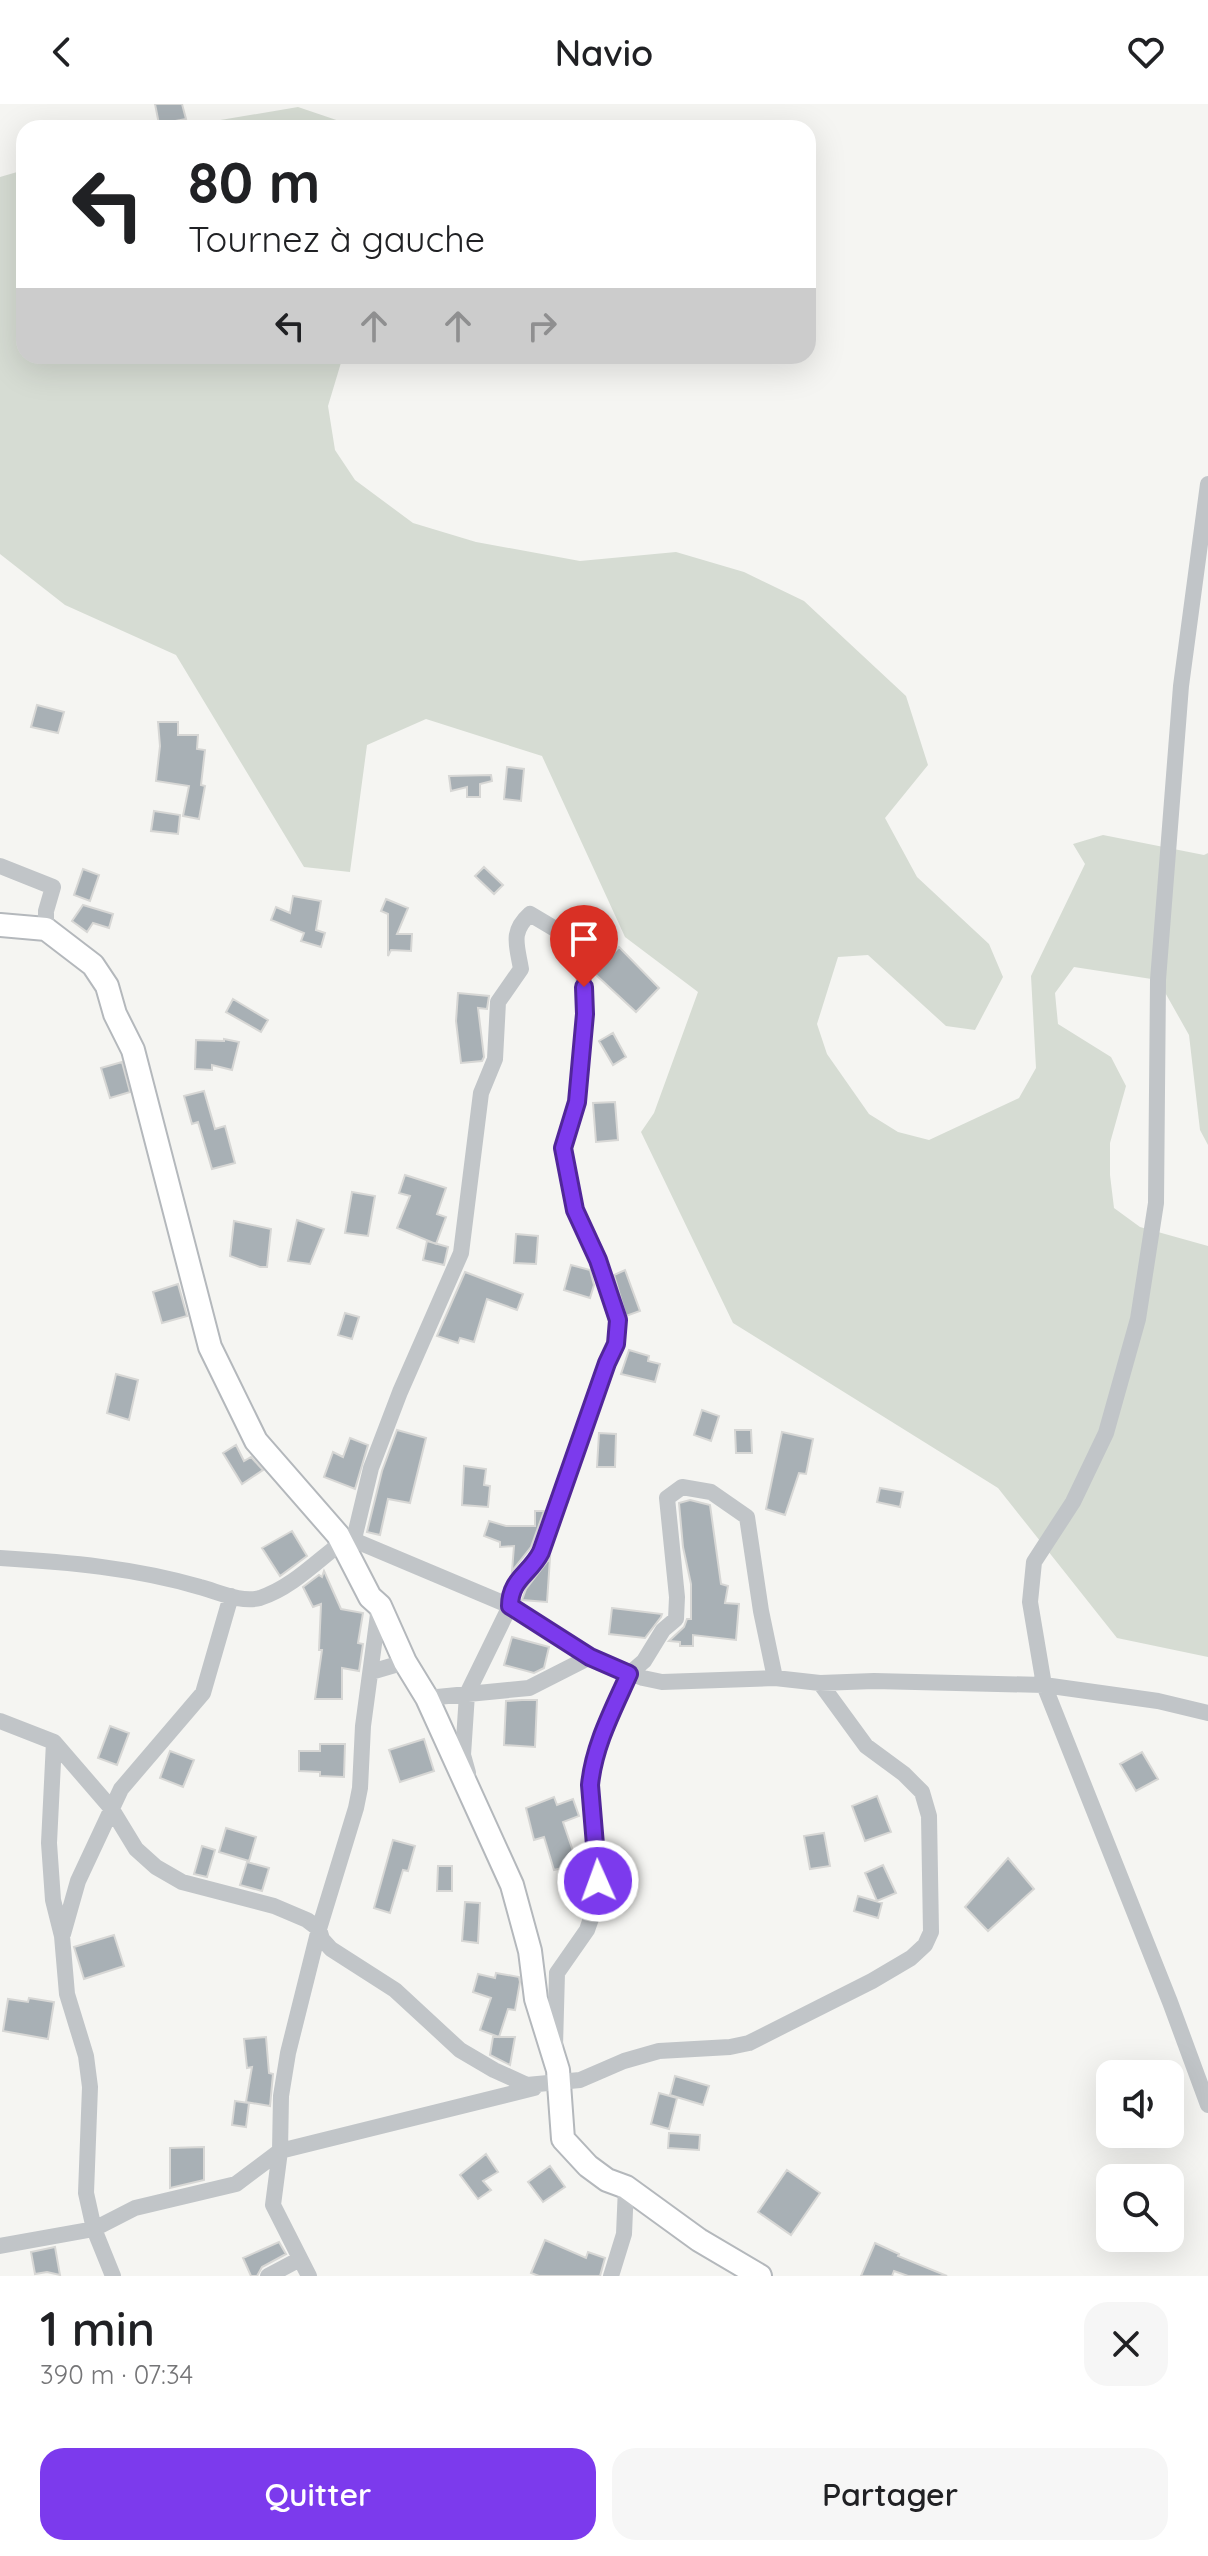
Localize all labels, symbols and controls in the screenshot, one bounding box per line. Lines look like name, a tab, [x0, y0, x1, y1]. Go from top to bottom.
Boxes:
icon: back	[40, 30, 84, 74]
text: Navio	[555, 30, 653, 75]
icon: heart	[1124, 30, 1168, 74]
text: 80 m	[188, 147, 320, 217]
icon: left	[56, 152, 160, 256]
text: Tournez à gauche	[188, 216, 485, 261]
icon: left	[268, 304, 312, 348]
icon: ahead	[352, 304, 396, 348]
icon: ahead	[436, 304, 480, 348]
icon: right	[520, 304, 564, 348]
pin	[550, 905, 618, 987]
icon: arrive	[562, 917, 606, 961]
position arrow	[556, 1839, 640, 1923]
map controls	[1096, 2060, 1184, 2252]
button: sound	[1096, 2060, 1184, 2148]
button: search	[1096, 2164, 1184, 2252]
text: 1 min	[40, 2298, 155, 2358]
button: close	[1084, 2302, 1168, 2386]
text: 390 m · 07:34	[40, 2358, 193, 2391]
button: Quitter	[40, 2448, 596, 2540]
button: Partager	[612, 2448, 1168, 2540]

